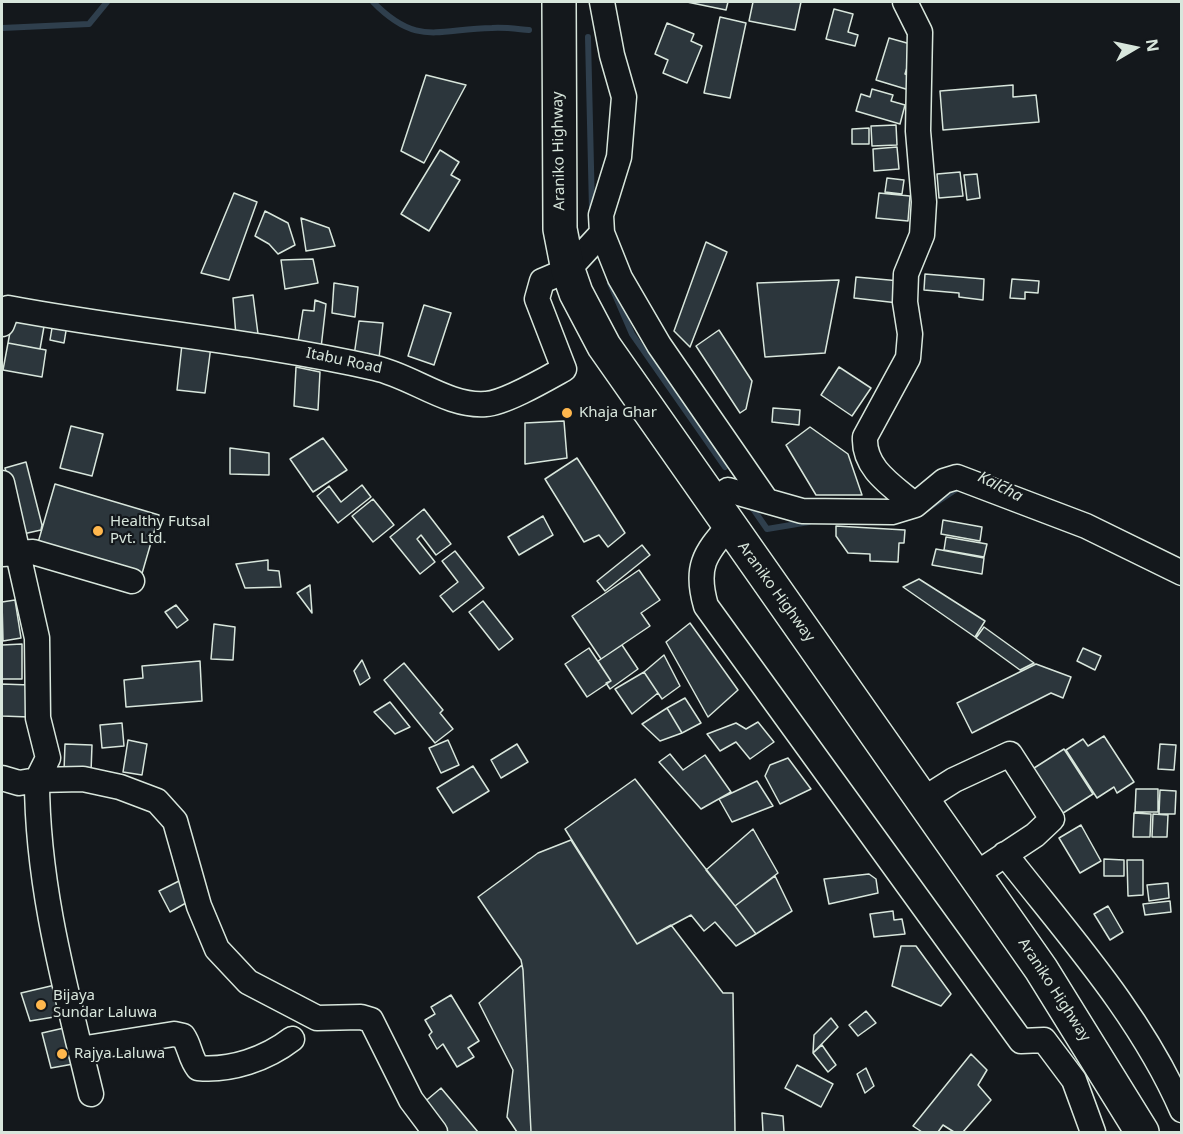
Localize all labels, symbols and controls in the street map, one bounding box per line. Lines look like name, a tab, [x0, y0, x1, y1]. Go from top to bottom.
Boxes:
north arrow	[1105, 18, 1165, 78]
text: N	[1141, 37, 1165, 53]
street label: Araniko Highway	[549, 91, 569, 211]
street label: Itabu Road	[304, 344, 384, 378]
place label: Khaja Ghar	[579, 404, 657, 422]
marker: Khaja Ghar	[560, 406, 574, 420]
water label: Kalcha	[974, 468, 1026, 506]
place label: Healthy Futsal Pvt. Ltd.	[110, 513, 210, 548]
marker: Healthy Futsal Pvt. Ltd.	[91, 524, 105, 538]
street label: Araniko Highway	[734, 538, 818, 646]
street label: Araniko Highway	[1014, 935, 1094, 1045]
place label: Bijaya Sundar Laluwa	[53, 987, 157, 1022]
marker: Bijaya Sundar Laluwa	[34, 998, 48, 1012]
place label: Rajya Laluwa	[74, 1045, 165, 1063]
marker: Rajya Laluwa	[55, 1047, 69, 1061]

